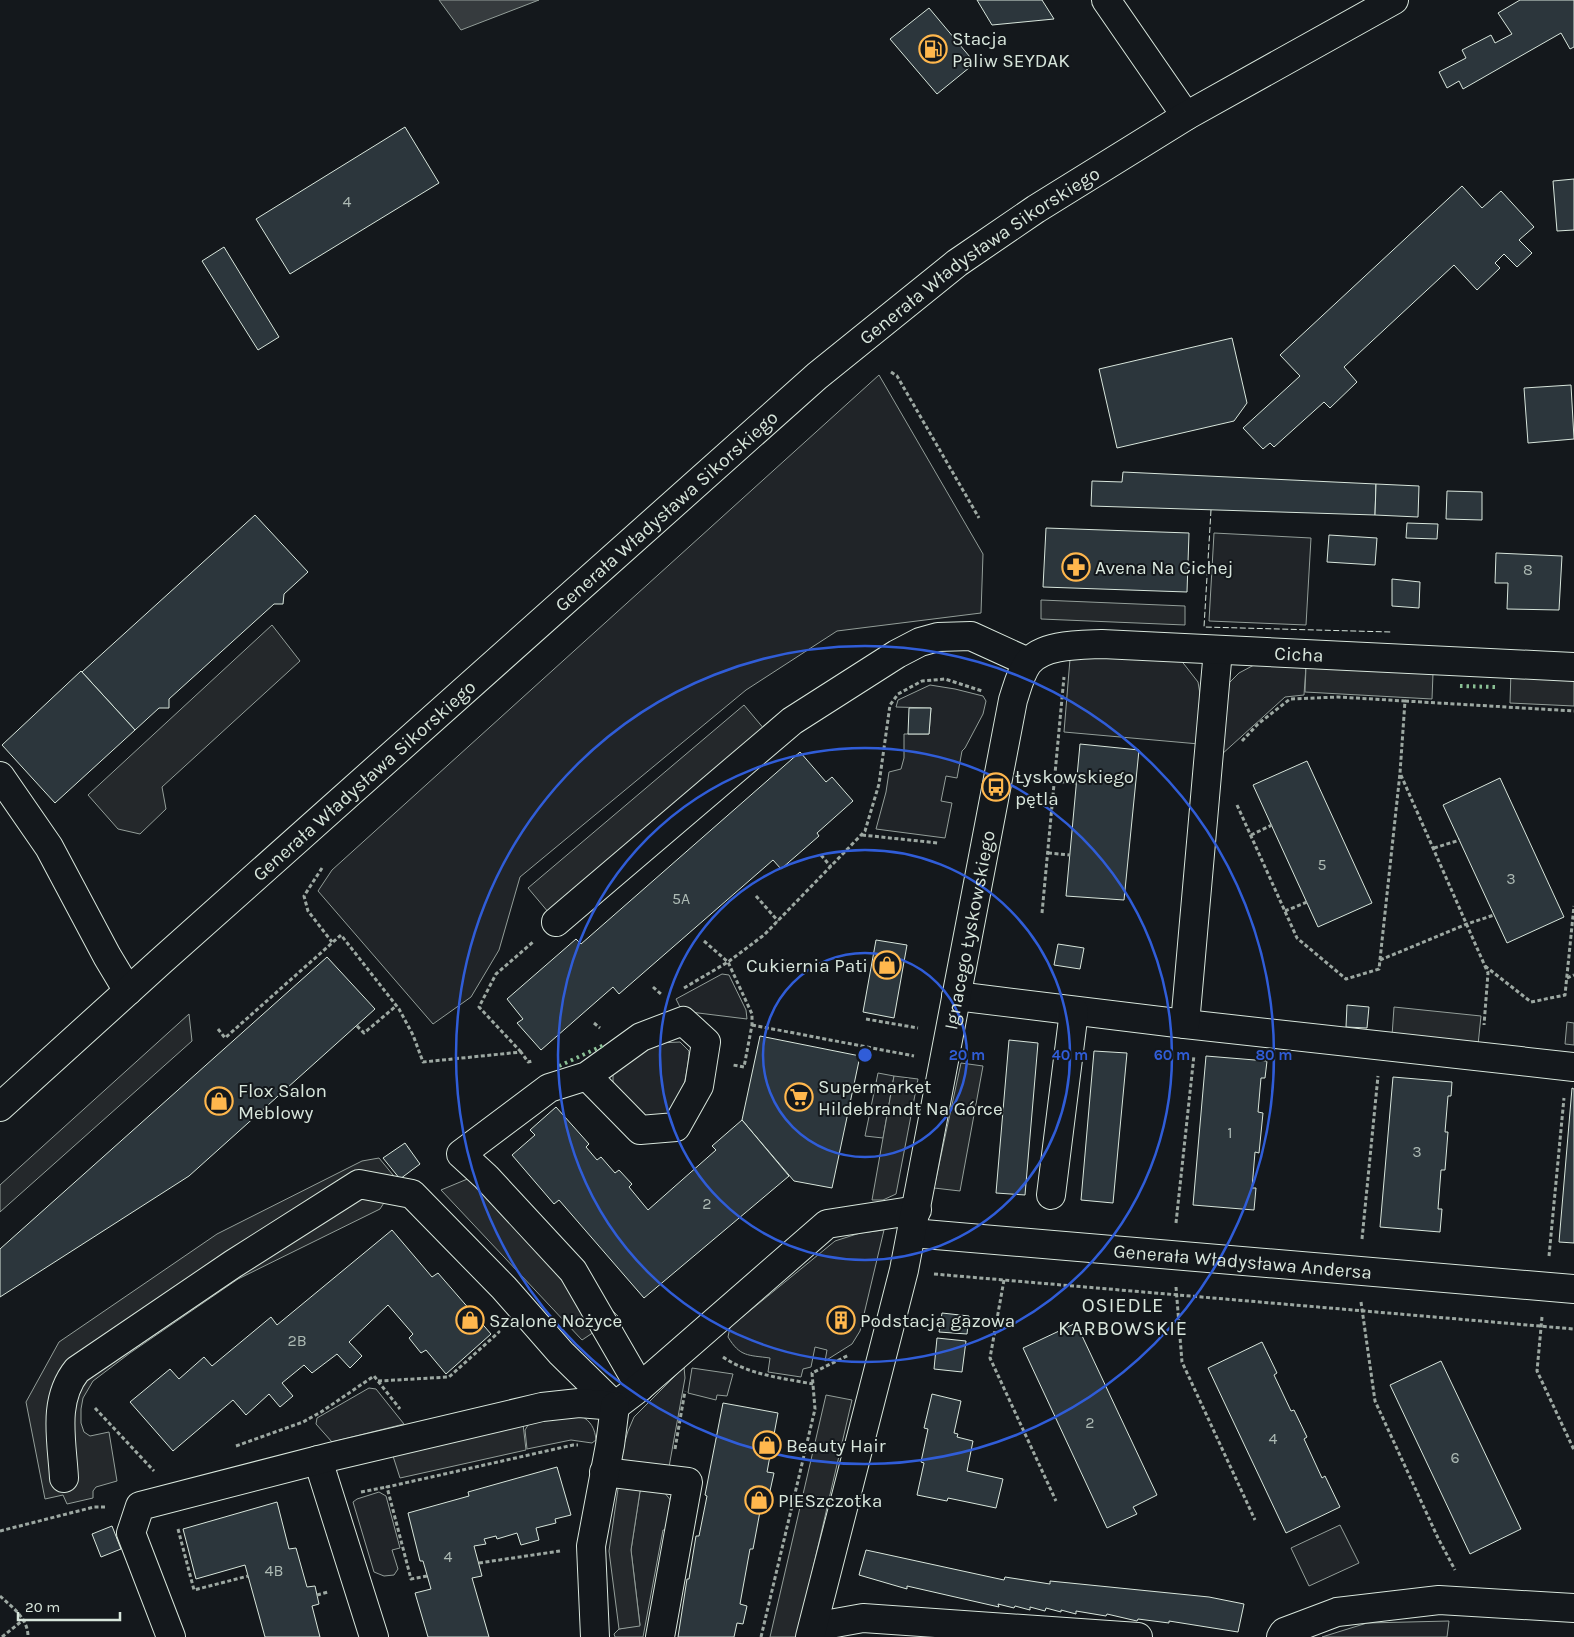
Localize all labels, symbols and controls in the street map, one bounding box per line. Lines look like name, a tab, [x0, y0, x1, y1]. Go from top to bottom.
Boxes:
place label: Stacja Paliw SEYDAK	[952, 28, 1070, 72]
fuel station icon: Stacja Paliw SEYDAK	[918, 34, 948, 64]
street label: Generała Władysława Sikorskiego	[855, 162, 1104, 349]
house number: 4	[343, 192, 352, 211]
street label: Generała Władysława Sikorskiego	[551, 406, 783, 616]
pharmacy icon: Avena Na Cichej	[1061, 552, 1091, 582]
place label: Avena Na Cichej	[1095, 557, 1234, 579]
house number: 8	[1523, 560, 1533, 579]
street label: Cicha	[1274, 642, 1324, 667]
street label: Generała Władysława Sikorskiego	[249, 676, 480, 886]
place label: Łyskowskiego pętla	[1015, 766, 1134, 810]
bus stop icon: Łyskowskiego pętla	[981, 772, 1011, 802]
street label: Ignacego Łyskowskiego	[940, 829, 1000, 1032]
house number: 5	[1317, 855, 1327, 874]
house number: 3	[1506, 869, 1516, 888]
house number: 5A	[672, 889, 690, 908]
shop icon: Cukiernia Pati	[872, 950, 902, 980]
place label: Cukiernia Pati	[746, 955, 868, 977]
centre of rings	[856, 1046, 874, 1064]
text: 20 m	[949, 1046, 985, 1064]
text: 40 m	[1052, 1046, 1088, 1064]
text: 60 m	[1154, 1046, 1190, 1064]
text: 80 m	[1255, 1046, 1293, 1064]
place label: Supermarket Hildebrandt Na Górce	[818, 1076, 1003, 1120]
place label: Flox Salon Meblowy	[238, 1080, 327, 1124]
supermarket icon: Supermarket Hildebrandt Na Górce	[784, 1082, 814, 1112]
shop icon: Flox Salon Meblowy	[204, 1086, 234, 1116]
house number: 1	[1227, 1123, 1233, 1142]
house number: 3	[1412, 1142, 1422, 1161]
house number: 2	[702, 1194, 712, 1213]
street label: Generała Władysława Andersa	[1113, 1240, 1373, 1284]
district label: OSIEDLE KARBOWSKIE	[1058, 1294, 1188, 1340]
shop icon: Szalone Nożyce	[455, 1305, 485, 1335]
building icon: Podstacja gazowa	[826, 1305, 856, 1335]
place label: Szalone Nożyce	[489, 1310, 622, 1332]
place label: Podstacja gazowa	[860, 1310, 1015, 1332]
house number: 2B	[287, 1331, 307, 1350]
house number: 2	[1085, 1413, 1095, 1432]
house number: 4	[1269, 1429, 1278, 1448]
shop icon: Beauty Hair	[752, 1430, 782, 1460]
place label: Beauty Hair	[786, 1435, 886, 1457]
house number: 6	[1450, 1448, 1460, 1467]
shop icon: PIESzczotka	[744, 1485, 774, 1515]
place label: PIESzczotka	[778, 1490, 883, 1512]
house number: 4	[444, 1547, 453, 1566]
house number: 4B	[265, 1561, 283, 1580]
scale bar	[18, 1590, 120, 1622]
text: 20 m	[25, 1598, 60, 1616]

